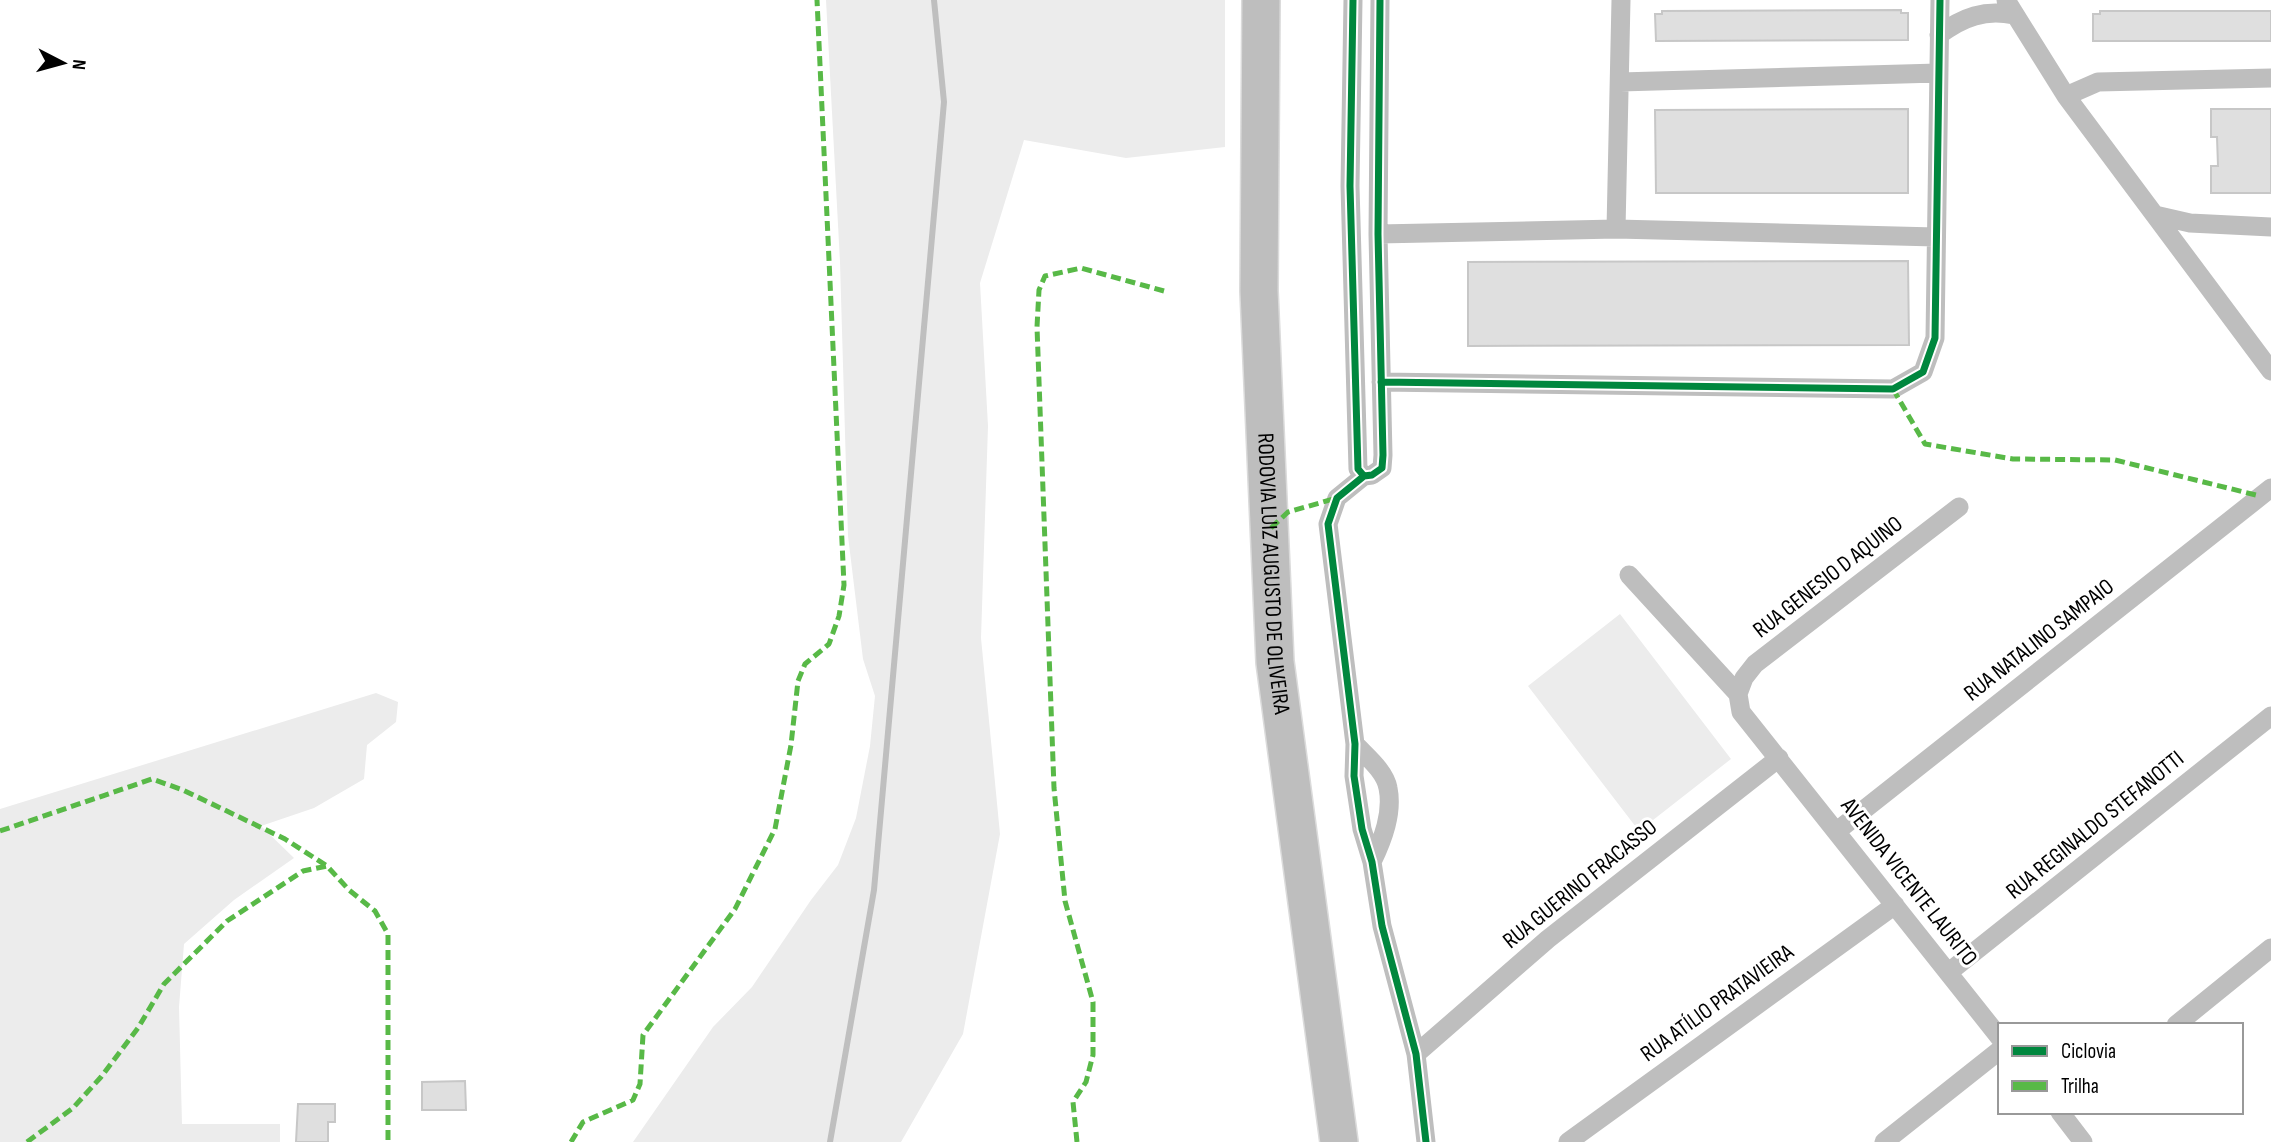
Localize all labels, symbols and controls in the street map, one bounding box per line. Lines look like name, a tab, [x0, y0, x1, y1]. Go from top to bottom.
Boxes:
north arrow	[28, 28, 98, 98]
text: N	[66, 58, 90, 71]
street label: RODOVIA LUIZ AUGUSTO DE OLIVEIRA	[1251, 432, 1296, 716]
street label: RUA GENESIO D AQUINO	[1748, 510, 1908, 644]
street label: RUA NATALINO SAMPAIO	[1959, 573, 2119, 707]
street label: RUA REGINALDO STEFANOTTI	[2000, 745, 2190, 905]
street label: AVENIDA VICENTE LAURITO	[1834, 792, 1983, 971]
street label: RUA GUERINO FRACASSO	[1497, 813, 1663, 955]
street label: RUA ATÍLIO PRATAVIEIRA	[1635, 938, 1799, 1068]
legend	[1998, 1023, 2243, 1114]
text: Ciclovia	[2061, 1039, 2116, 1064]
text: Trilha	[2061, 1074, 2099, 1099]

